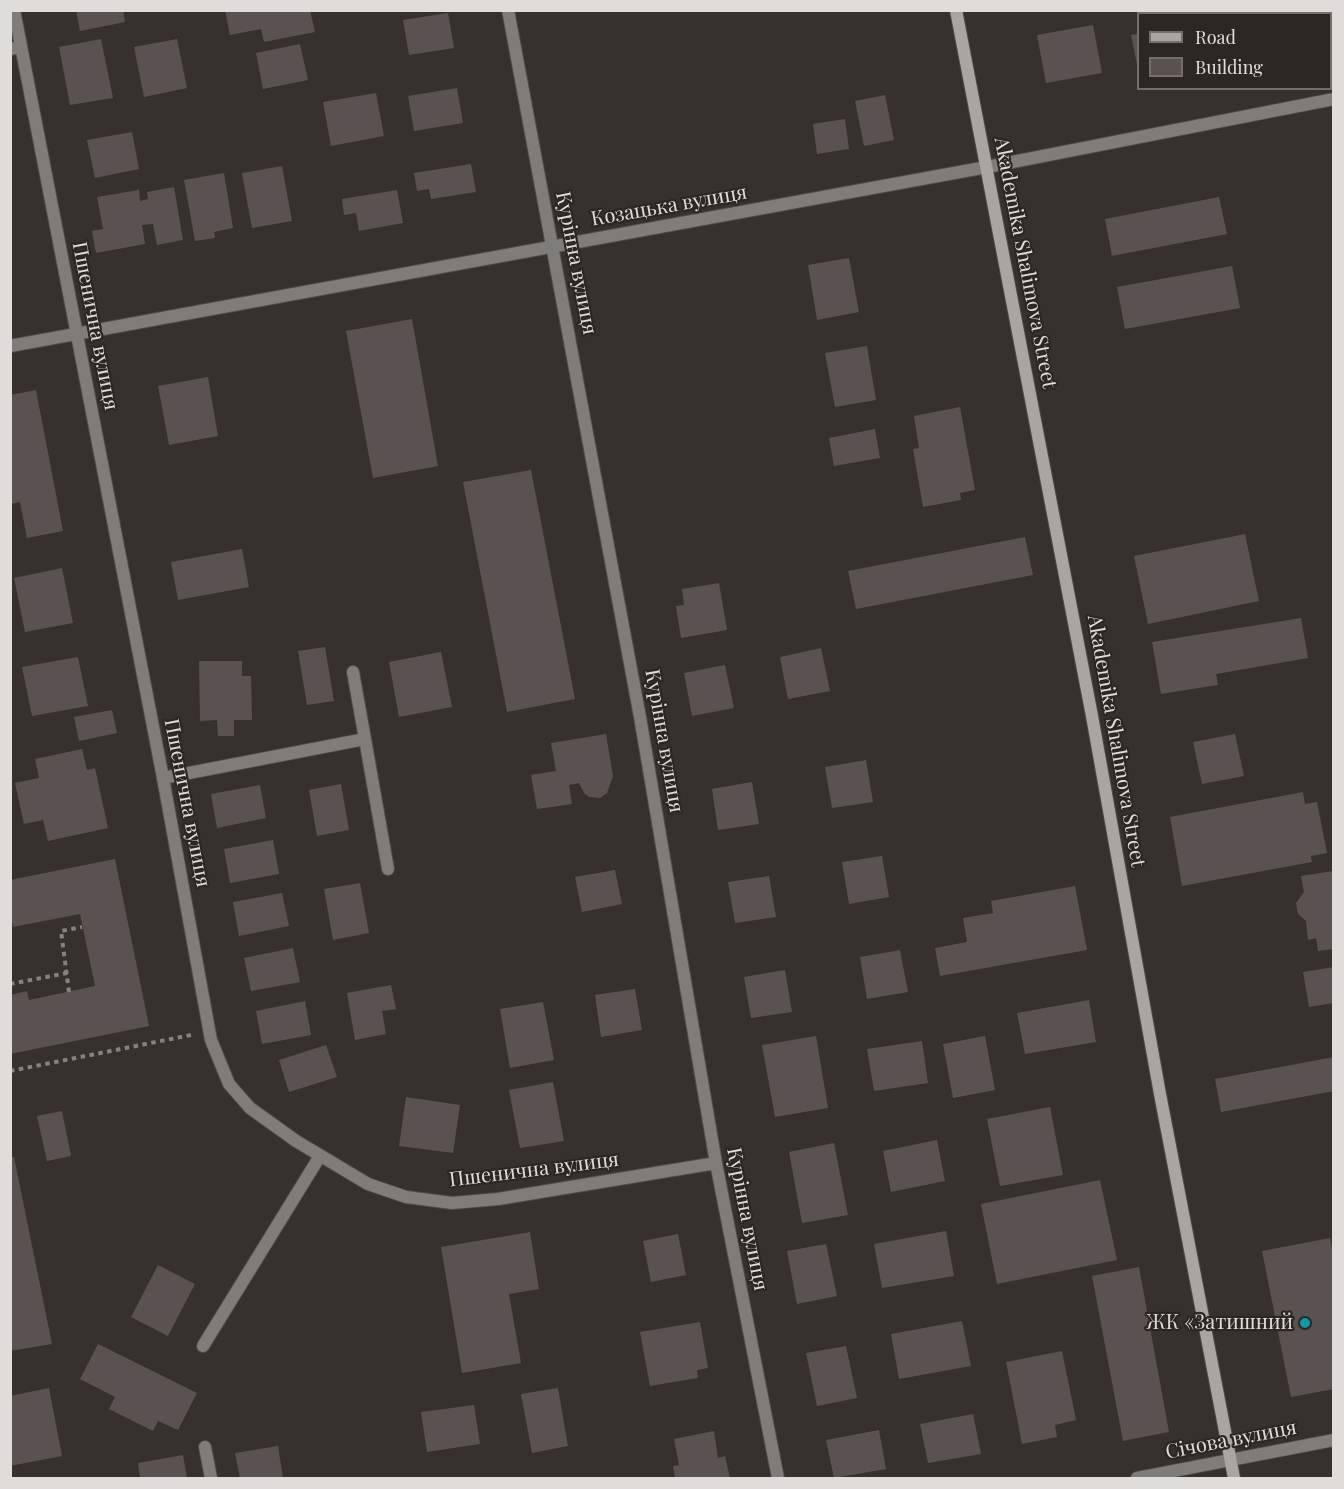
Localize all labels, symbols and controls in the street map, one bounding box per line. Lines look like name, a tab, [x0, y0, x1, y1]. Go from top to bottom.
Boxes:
legend	[1137, 12, 1332, 90]
text: Road	[1195, 25, 1236, 49]
text: Building	[1195, 55, 1263, 79]
street label: Akademika Shalimova Street	[989, 135, 1061, 391]
street label: Козацька вулиця	[589, 180, 749, 232]
street label: Курінна вулиця	[550, 189, 602, 337]
street label: Пшенична вулиця	[67, 240, 123, 412]
street label: Akademika Shalimova Street	[1082, 613, 1150, 869]
street label: Курінна вулиця	[640, 667, 688, 815]
street label: Пшенична вулиця	[159, 717, 215, 889]
street label: Курінна вулиця	[721, 1145, 773, 1293]
street label: Пшенична вулиця	[448, 1148, 620, 1192]
place label: ЖК «Затишний	[1146, 1311, 1293, 1335]
marker: ЖК «Затишний	[1298, 1316, 1312, 1330]
street label: Січова вулиця	[1163, 1416, 1299, 1464]

